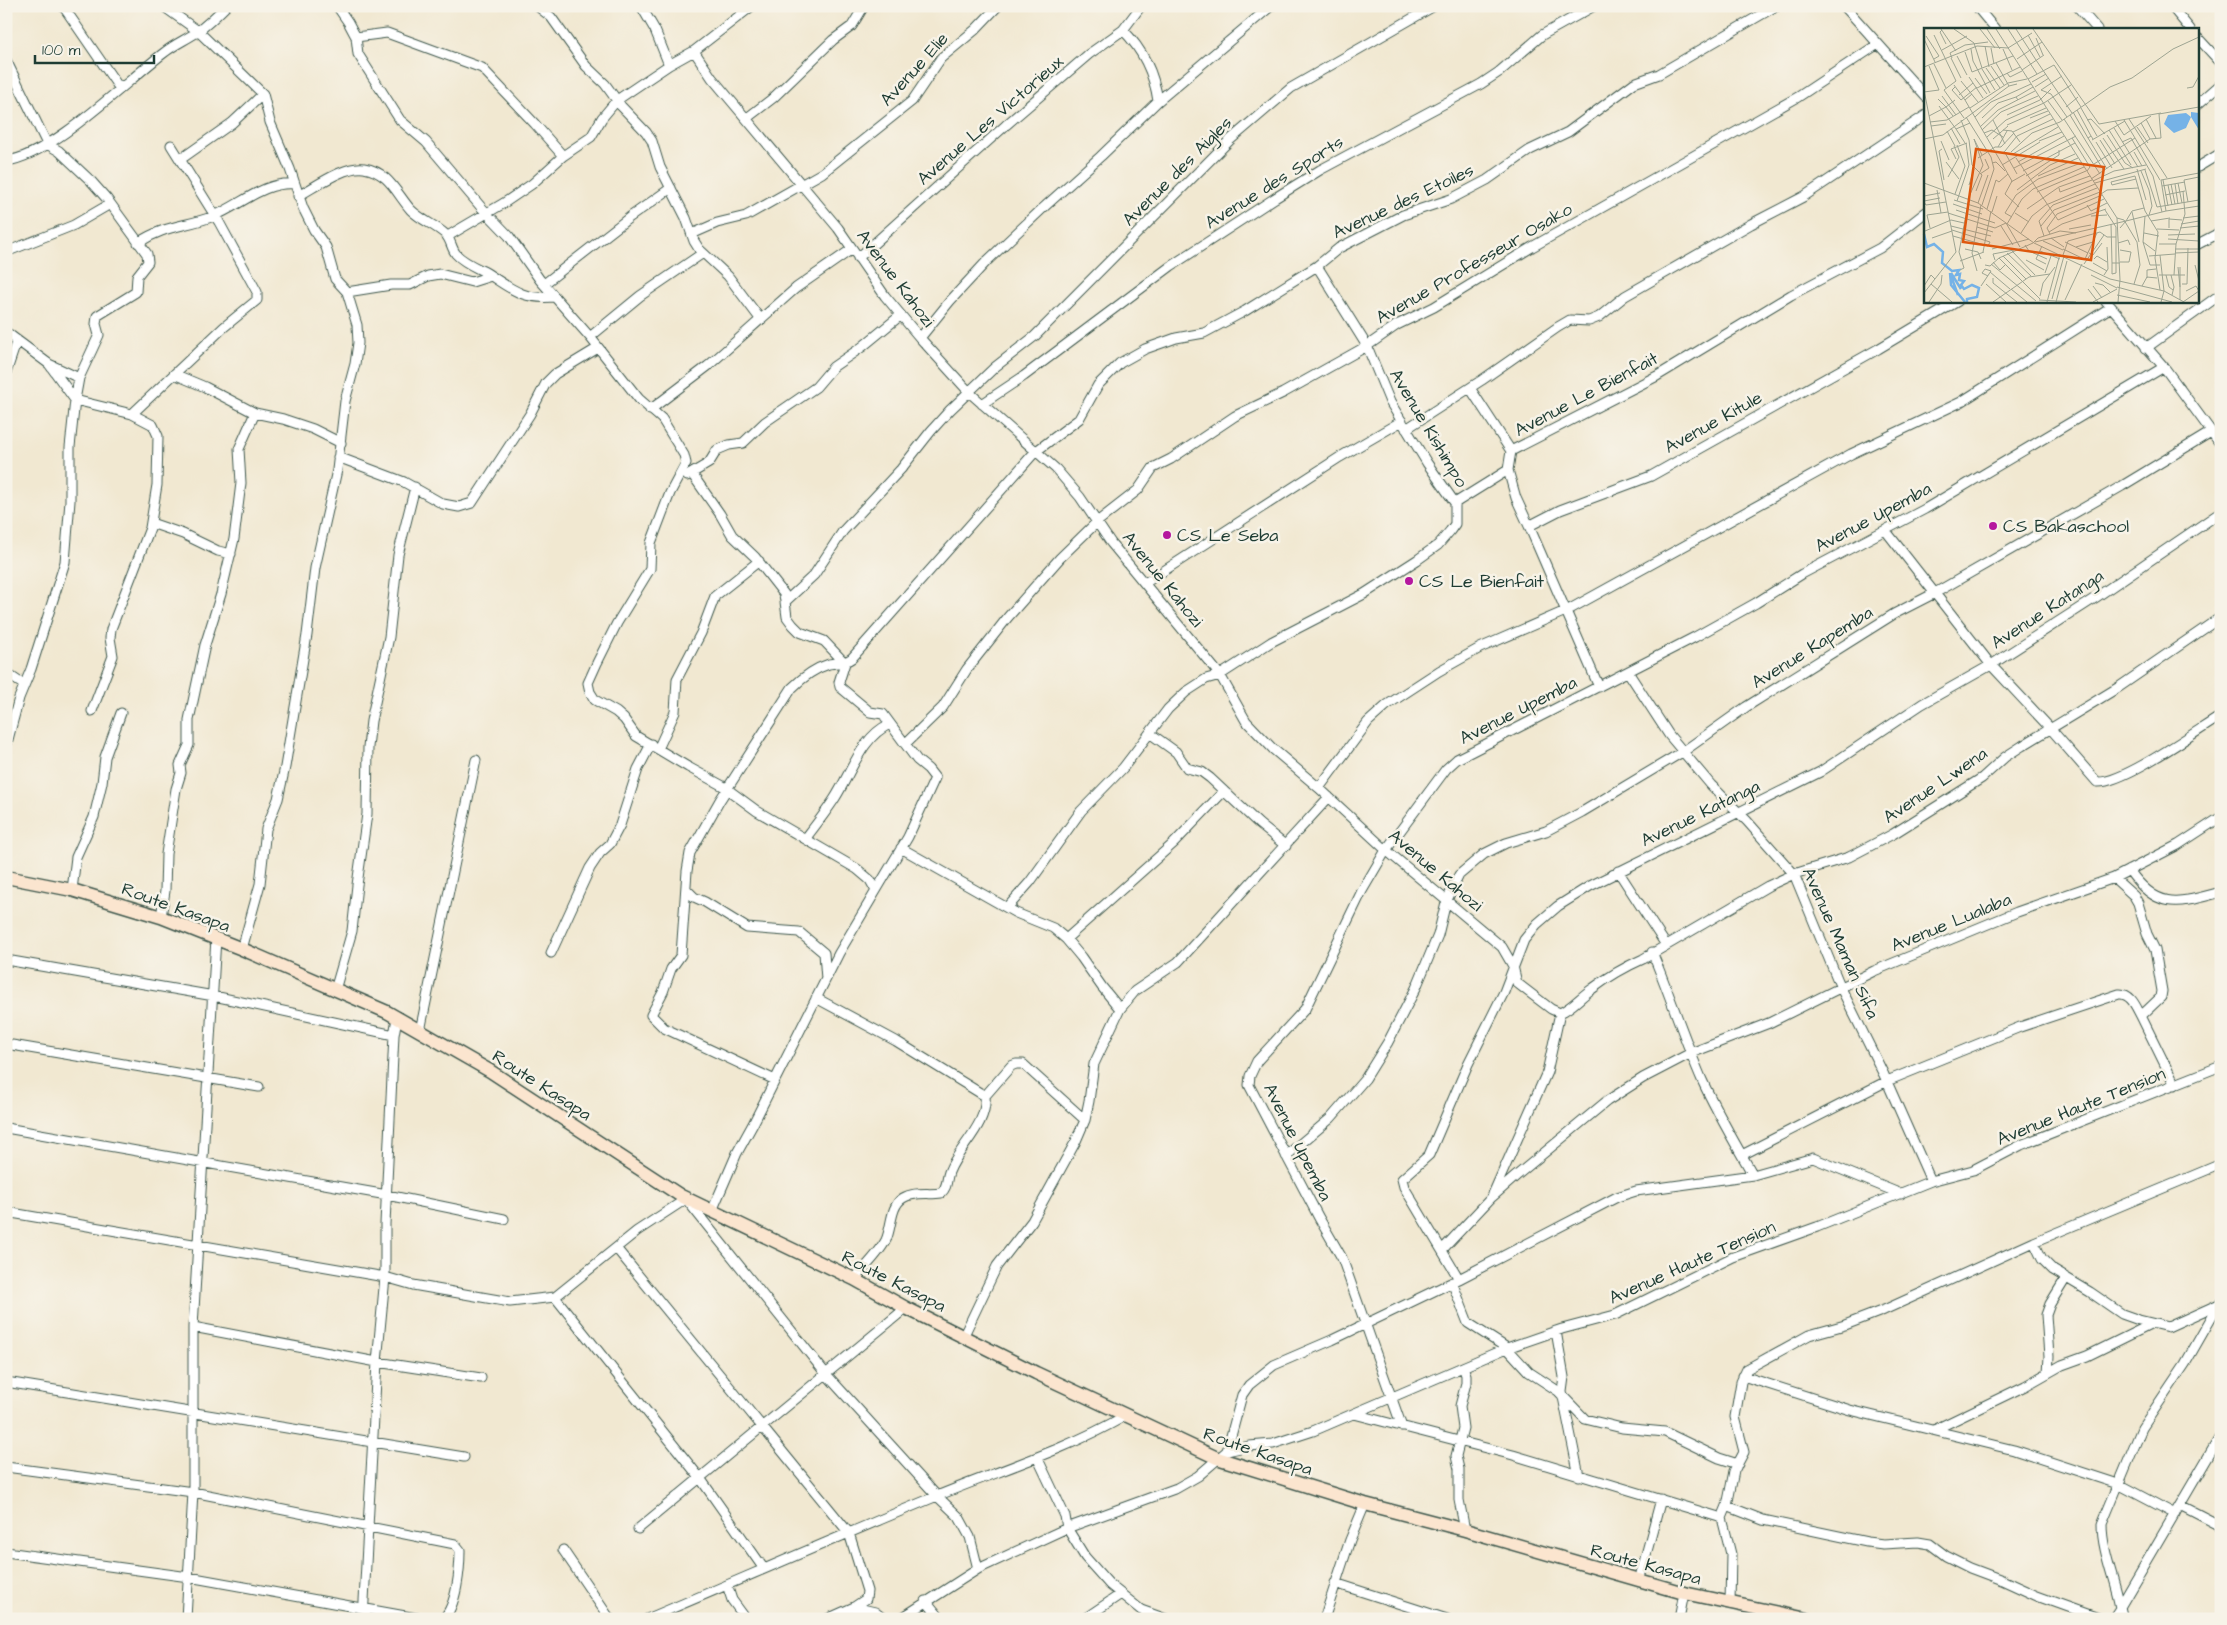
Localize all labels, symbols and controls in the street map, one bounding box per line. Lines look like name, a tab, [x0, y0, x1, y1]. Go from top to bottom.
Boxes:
street label: Avenue Elie	[874, 27, 954, 112]
inset map	[1924, 28, 2200, 302]
scale bar	[35, 32, 154, 64]
text: 100 m	[42, 40, 81, 61]
street label: Avenue Les Victorieux	[912, 49, 1069, 191]
street label: Avenue des Aigles	[1117, 111, 1239, 233]
street label: Avenue des Sports	[1200, 130, 1348, 235]
street label: Avenue des Etoiles	[1328, 158, 1478, 245]
street label: Avenue Professeur Osako	[1371, 197, 1577, 330]
street label: Avenue Kahozi	[851, 224, 941, 333]
street label: Avenue Le Bienfait	[1510, 346, 1663, 443]
street label: Avenue Kishimpo	[1383, 364, 1474, 492]
street label: Avenue Kitule	[1660, 385, 1767, 460]
street label: Avenue Upemba	[1810, 476, 1936, 559]
place label: CS Bakaschool	[2003, 514, 2129, 539]
marker: CS Bakaschool	[1987, 520, 1999, 532]
place label: CS Le Seba	[1177, 523, 1279, 548]
street label: Avenue Kahozi	[1116, 526, 1209, 633]
marker: CS Le Seba	[1161, 529, 1173, 541]
street label: Avenue Katanga	[1986, 564, 2109, 656]
place label: CS Le Bienfait	[1419, 569, 1545, 594]
marker: CS Le Bienfait	[1403, 575, 1415, 587]
street label: Avenue Kapemba	[1747, 600, 1878, 695]
street label: Avenue Upemba	[1455, 670, 1581, 751]
street label: Avenue Lwena	[1878, 741, 1992, 829]
street label: Avenue Katanga	[1636, 774, 1764, 854]
street label: Avenue Kahozi	[1383, 823, 1489, 918]
street label: Avenue Maman Sifa	[1796, 864, 1885, 1023]
street label: Route Kasapa	[118, 876, 234, 939]
street label: Avenue Lualaba	[1887, 887, 2015, 958]
street label: Route Kasapa	[487, 1044, 596, 1127]
street label: Avenue Haute Tension	[1993, 1061, 2169, 1152]
street label: Avenue Upemba	[1257, 1079, 1338, 1205]
street label: Avenue Haute Tension	[1605, 1214, 1779, 1310]
street label: Route Kasapa	[837, 1244, 950, 1318]
street label: Route Kasapa	[1200, 1421, 1316, 1482]
street label: Route Kasapa	[1588, 1538, 1704, 1591]

